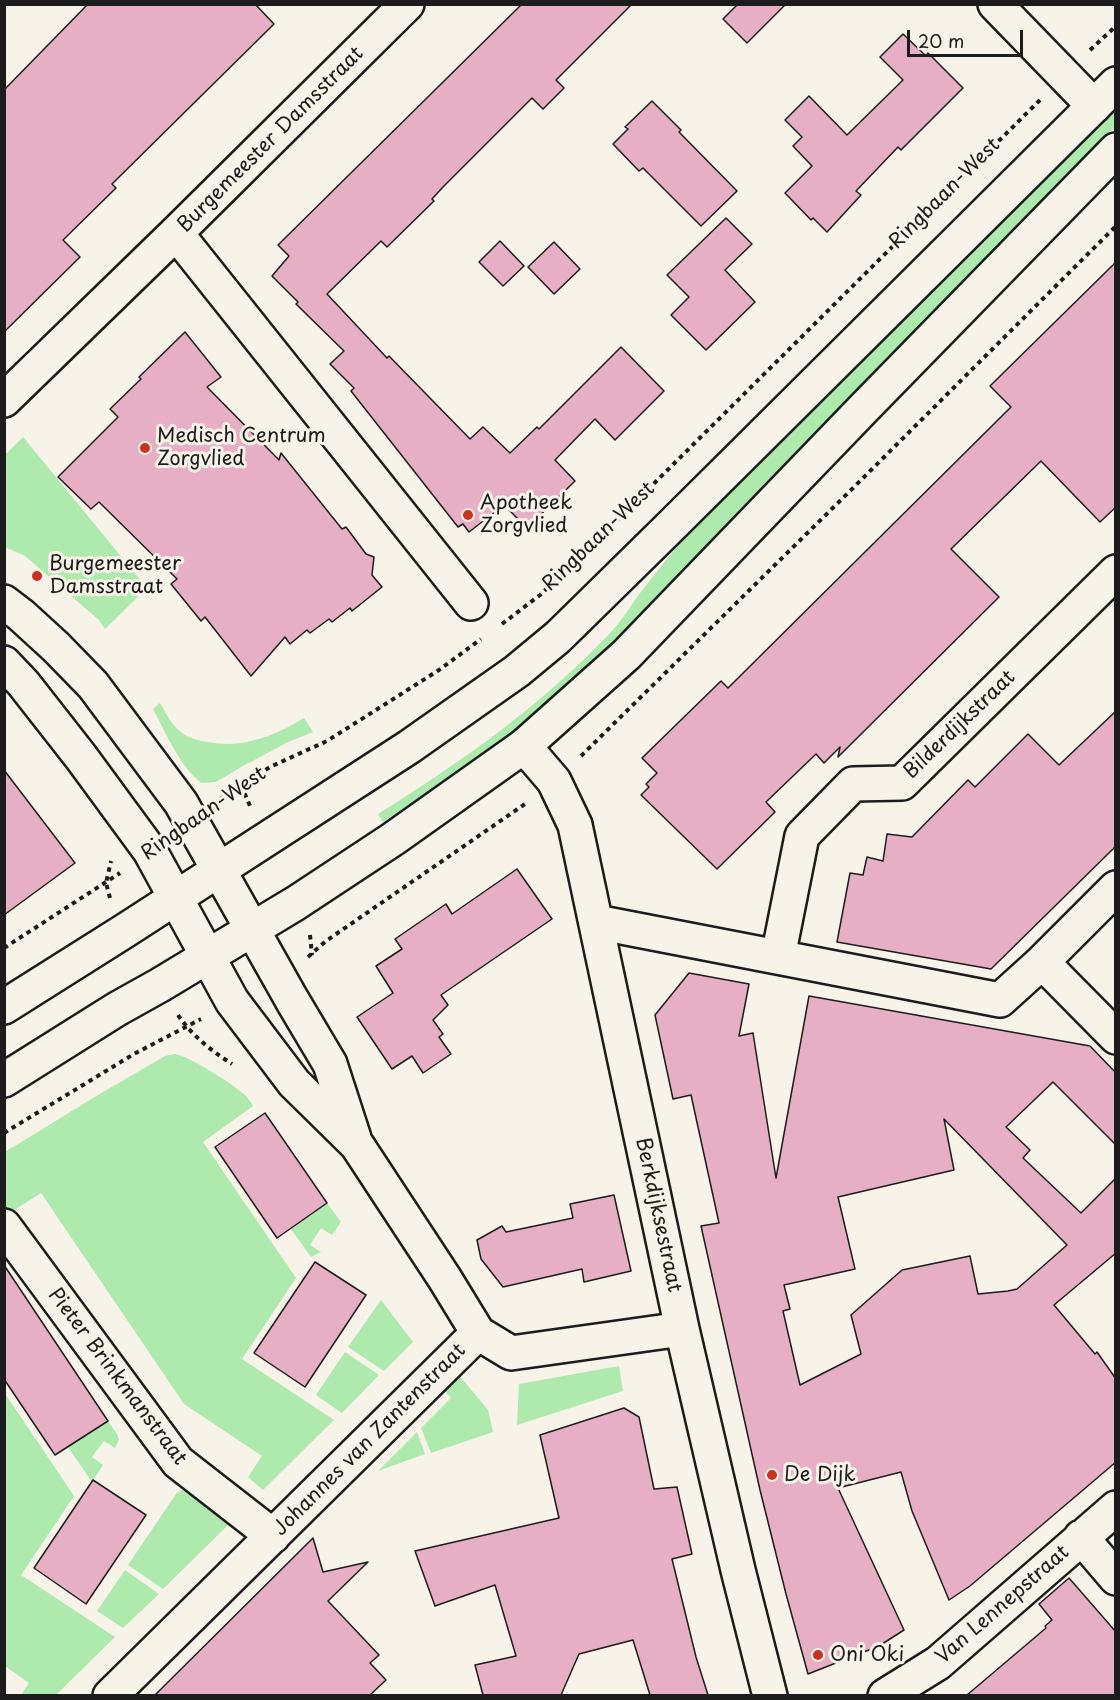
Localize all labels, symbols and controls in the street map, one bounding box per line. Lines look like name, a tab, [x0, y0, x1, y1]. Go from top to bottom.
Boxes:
scale bar	[910, 18, 1026, 56]
text: 20 m	[918, 27, 964, 54]
street label: Burgemeester Damsstraat	[173, 42, 369, 238]
street label: Ringbaan-West	[885, 134, 1005, 254]
place label: Medisch Centrum Zorgvlied	[157, 424, 326, 471]
marker: Medisch Centrum Zorgvlied	[138, 441, 152, 455]
street label: Ringbaan-West	[538, 477, 660, 597]
place label: Apotheek Zorgvlied	[480, 491, 572, 538]
marker: Apotheek Zorgvlied	[461, 508, 475, 522]
place label: Burgemeester Damsstraat	[49, 552, 181, 599]
marker: Burgemeester Damsstraat	[30, 569, 44, 583]
street label: Bilderdijkstraat	[899, 666, 1021, 784]
street label: Ringbaan-West	[137, 762, 271, 866]
street label: Berkdijksestraat	[630, 1135, 686, 1295]
street label: Pieter Brinkmanstraat	[43, 1284, 191, 1470]
street label: Johannes van Zantenstraat	[269, 1339, 471, 1541]
place label: De Dijk	[784, 1463, 856, 1487]
marker: De Dijk	[765, 1468, 779, 1482]
street label: Van Lennepstraat	[932, 1541, 1074, 1669]
place label: Oni Oki	[830, 1643, 904, 1667]
marker: Oni Oki	[811, 1648, 825, 1662]

